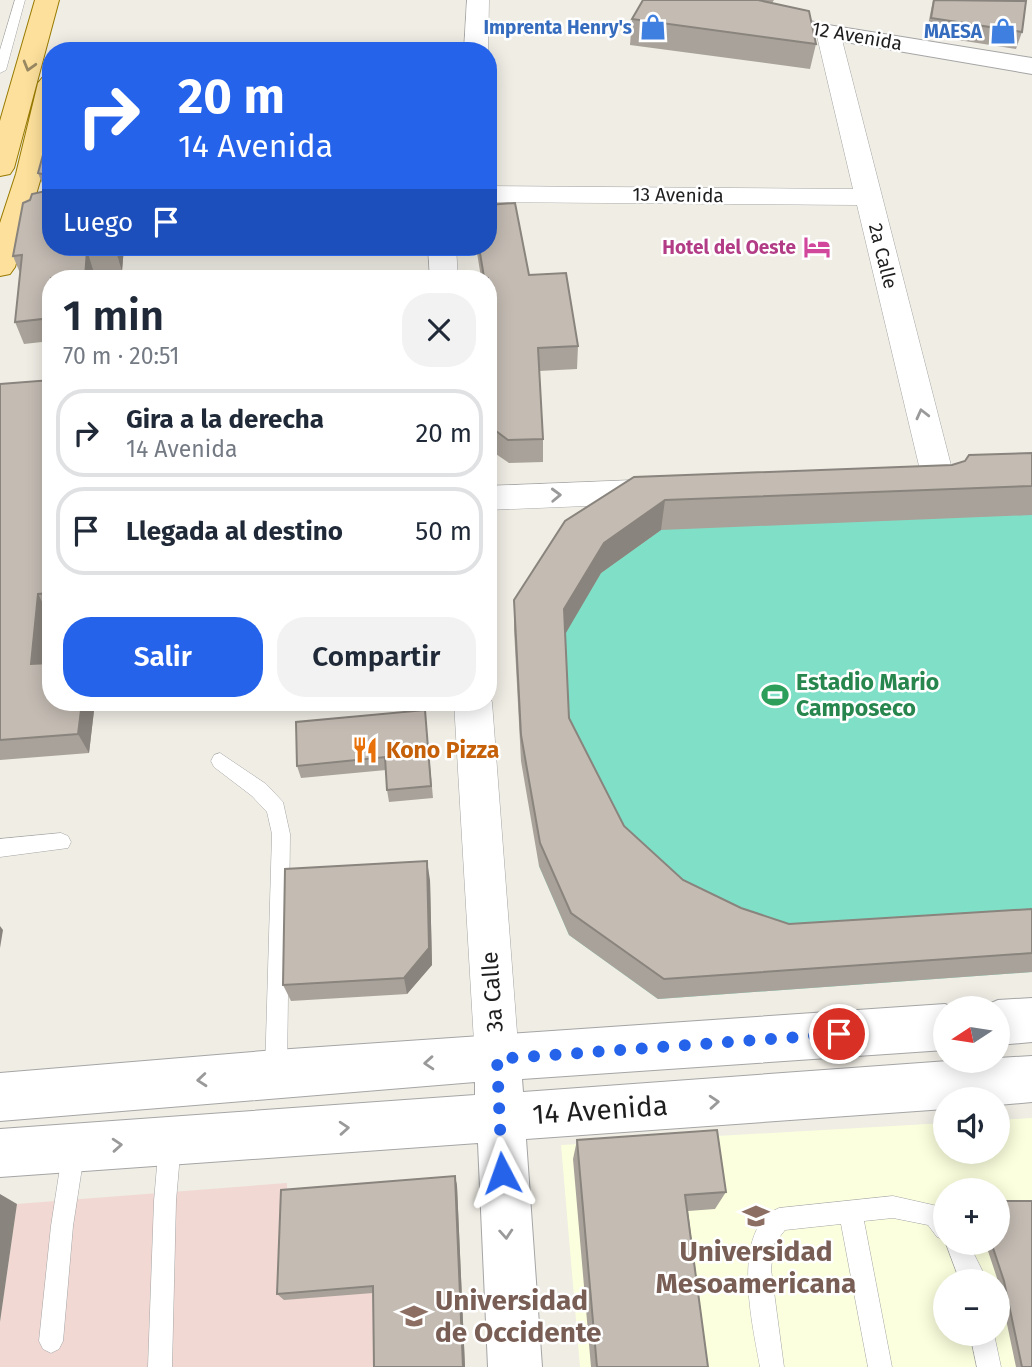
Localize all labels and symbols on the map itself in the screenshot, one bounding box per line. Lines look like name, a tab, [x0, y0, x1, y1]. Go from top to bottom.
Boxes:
shop icon: Imprenta Henry's	[638, 12, 668, 42]
place label: Imprenta Henry's	[483, 16, 632, 39]
shop icon: MAESA	[988, 16, 1018, 46]
street label: 12 Avenida	[810, 17, 904, 55]
place label: MAESA	[924, 20, 983, 43]
one-way arrow	[23, 59, 37, 71]
street label: 13 Avenida	[632, 183, 724, 207]
street label: 2a Calle	[864, 221, 902, 291]
hotel icon: Hotel del Oeste	[802, 232, 832, 262]
place label: Hotel del Oeste	[662, 236, 796, 259]
one-way arrow	[916, 409, 930, 421]
one-way arrow	[551, 488, 562, 503]
place label: Estadio Mario Camposeco	[796, 668, 939, 722]
sports icon: Estadio Mario Camposeco	[760, 680, 790, 710]
restaurant icon: Kono Pizza	[350, 735, 380, 765]
place label: Kono Pizza	[386, 736, 499, 764]
street label: 3a Calle	[475, 951, 509, 1033]
north arrow	[933, 996, 1010, 1073]
pin	[809, 1004, 869, 1064]
one-way arrow	[423, 1055, 434, 1070]
one-way arrow	[196, 1072, 207, 1087]
street label: 14 Avenida	[531, 1089, 669, 1131]
one-way arrow	[708, 1095, 719, 1110]
one-way arrow	[339, 1121, 350, 1136]
position arrow	[465, 1136, 539, 1210]
one-way arrow	[112, 1138, 123, 1153]
school or university icon: Universidad Mesoamericana	[741, 1201, 771, 1231]
one-way arrow	[499, 1229, 514, 1240]
place label: Universidad Mesoamericana	[656, 1235, 856, 1300]
place label: Universidad de Occidente	[435, 1284, 602, 1349]
school or university icon: Universidad de Occidente	[399, 1301, 429, 1331]

